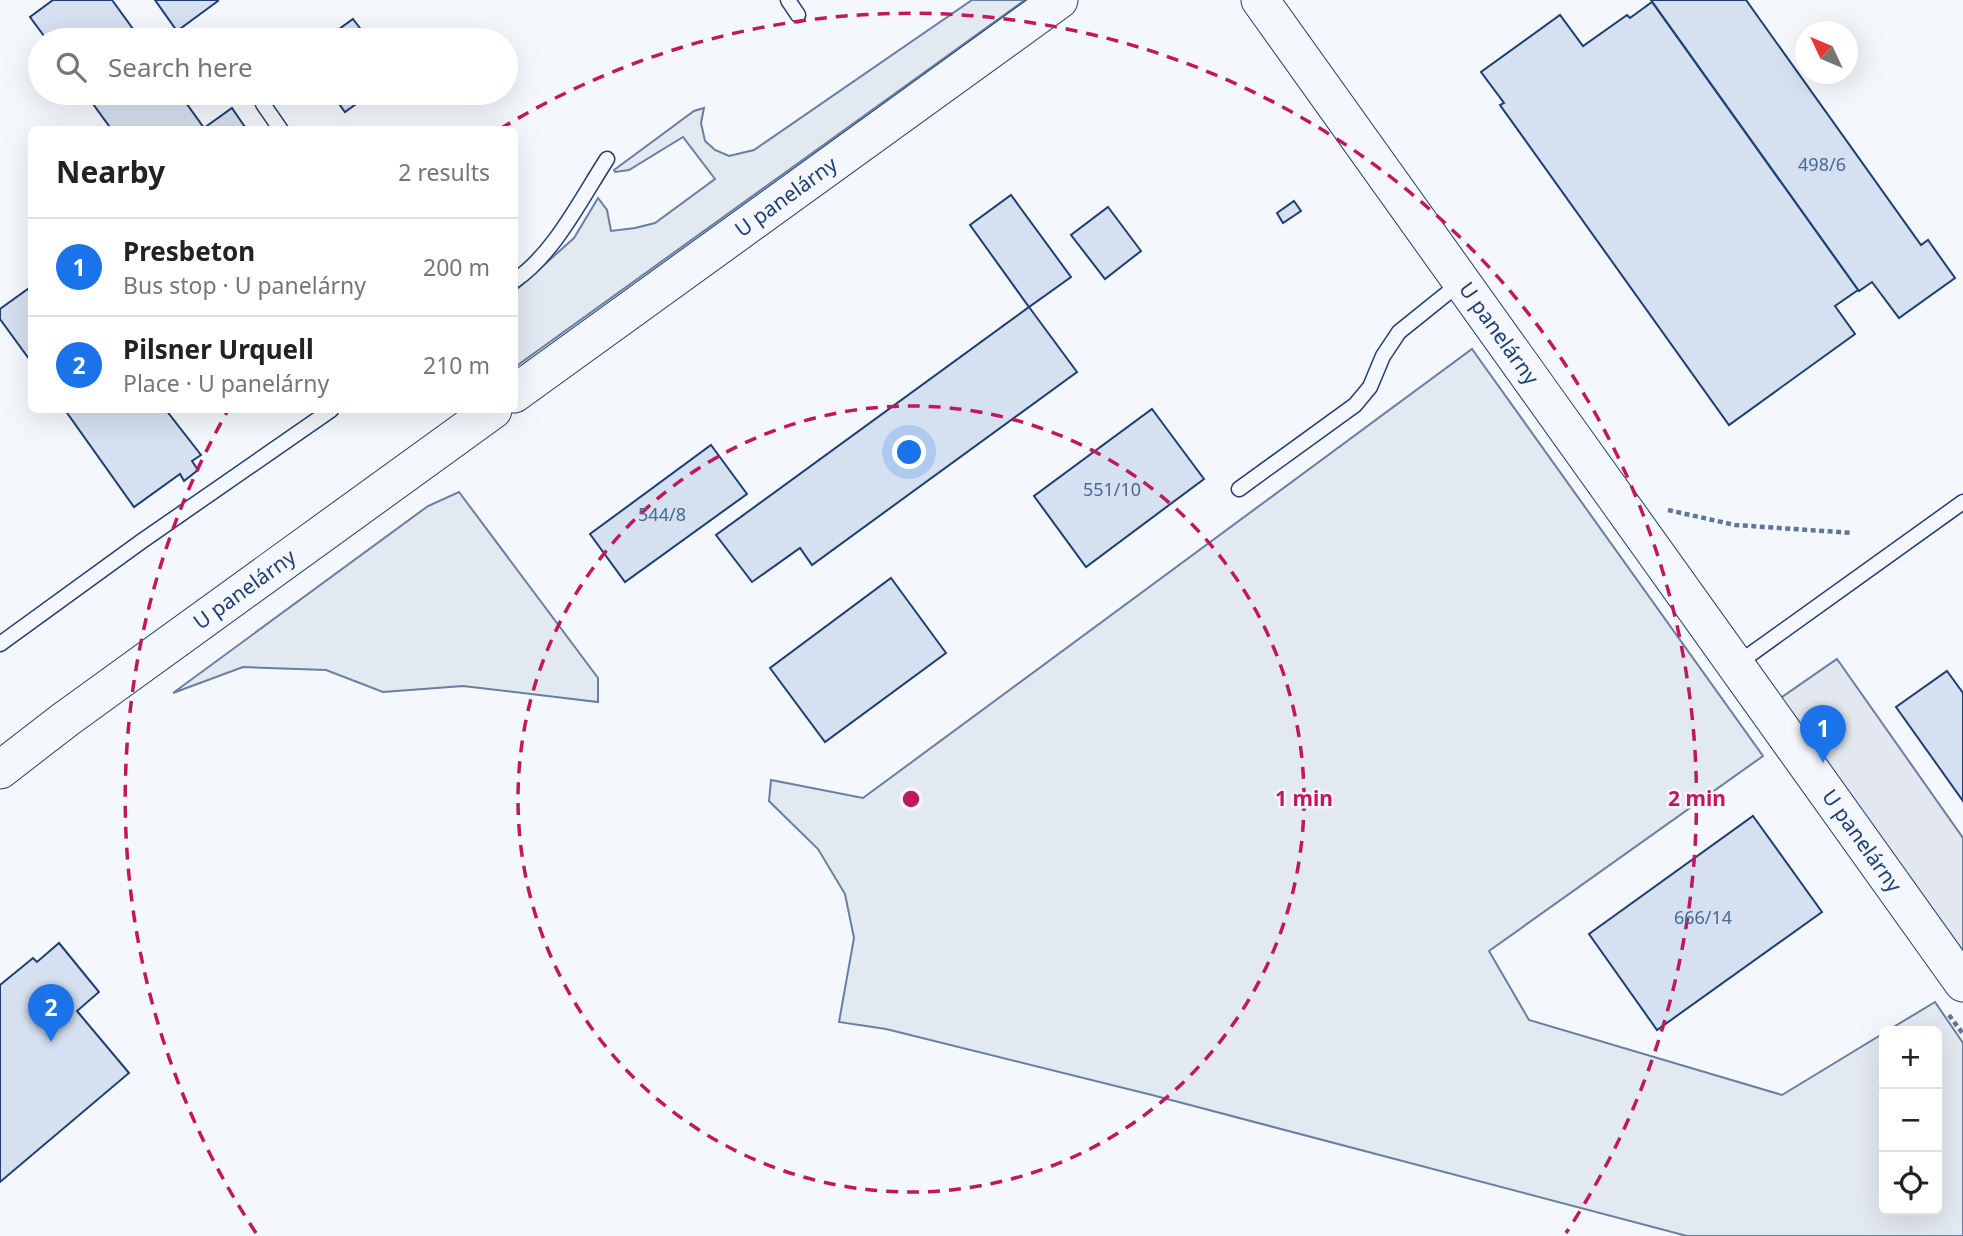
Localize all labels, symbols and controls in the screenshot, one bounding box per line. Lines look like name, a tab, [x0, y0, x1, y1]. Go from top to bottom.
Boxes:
north arrow	[1795, 21, 1858, 84]
search box	[28, 28, 518, 105]
icon: search	[52, 48, 90, 86]
text: Search here	[108, 49, 253, 85]
street label: U panelárny	[729, 150, 843, 243]
text: Nearby	[56, 151, 165, 192]
house number: 498/6	[1798, 152, 1846, 176]
text: 2 results	[398, 156, 490, 188]
text: Presbeton	[123, 233, 255, 269]
text: 1	[72, 251, 86, 283]
text: 200 m	[423, 251, 490, 283]
text: Bus stop · U panelárny	[123, 269, 366, 301]
street label: U panelárny	[1453, 276, 1546, 390]
text: Pilsner Urquell	[123, 331, 314, 367]
text: 2	[72, 349, 86, 381]
text: 210 m	[423, 349, 490, 381]
text: Place · U panelárny	[123, 367, 329, 399]
your location	[892, 435, 926, 469]
house number: 551/10	[1083, 477, 1141, 501]
house number: 544/8	[638, 502, 686, 526]
street label: U panelárny	[187, 542, 301, 635]
pin: 1	[1800, 705, 1846, 763]
text: 1 min	[1275, 784, 1333, 812]
text: 2 min	[1668, 784, 1726, 812]
street label: U panelárny	[1816, 784, 1909, 898]
centre of rings	[899, 787, 923, 811]
house number: 666/14	[1674, 905, 1732, 929]
pin: 2	[28, 984, 74, 1042]
map controls	[1879, 1026, 1942, 1215]
button: +	[1879, 1026, 1942, 1089]
button: −	[1879, 1089, 1942, 1152]
button: locate	[1879, 1152, 1942, 1215]

